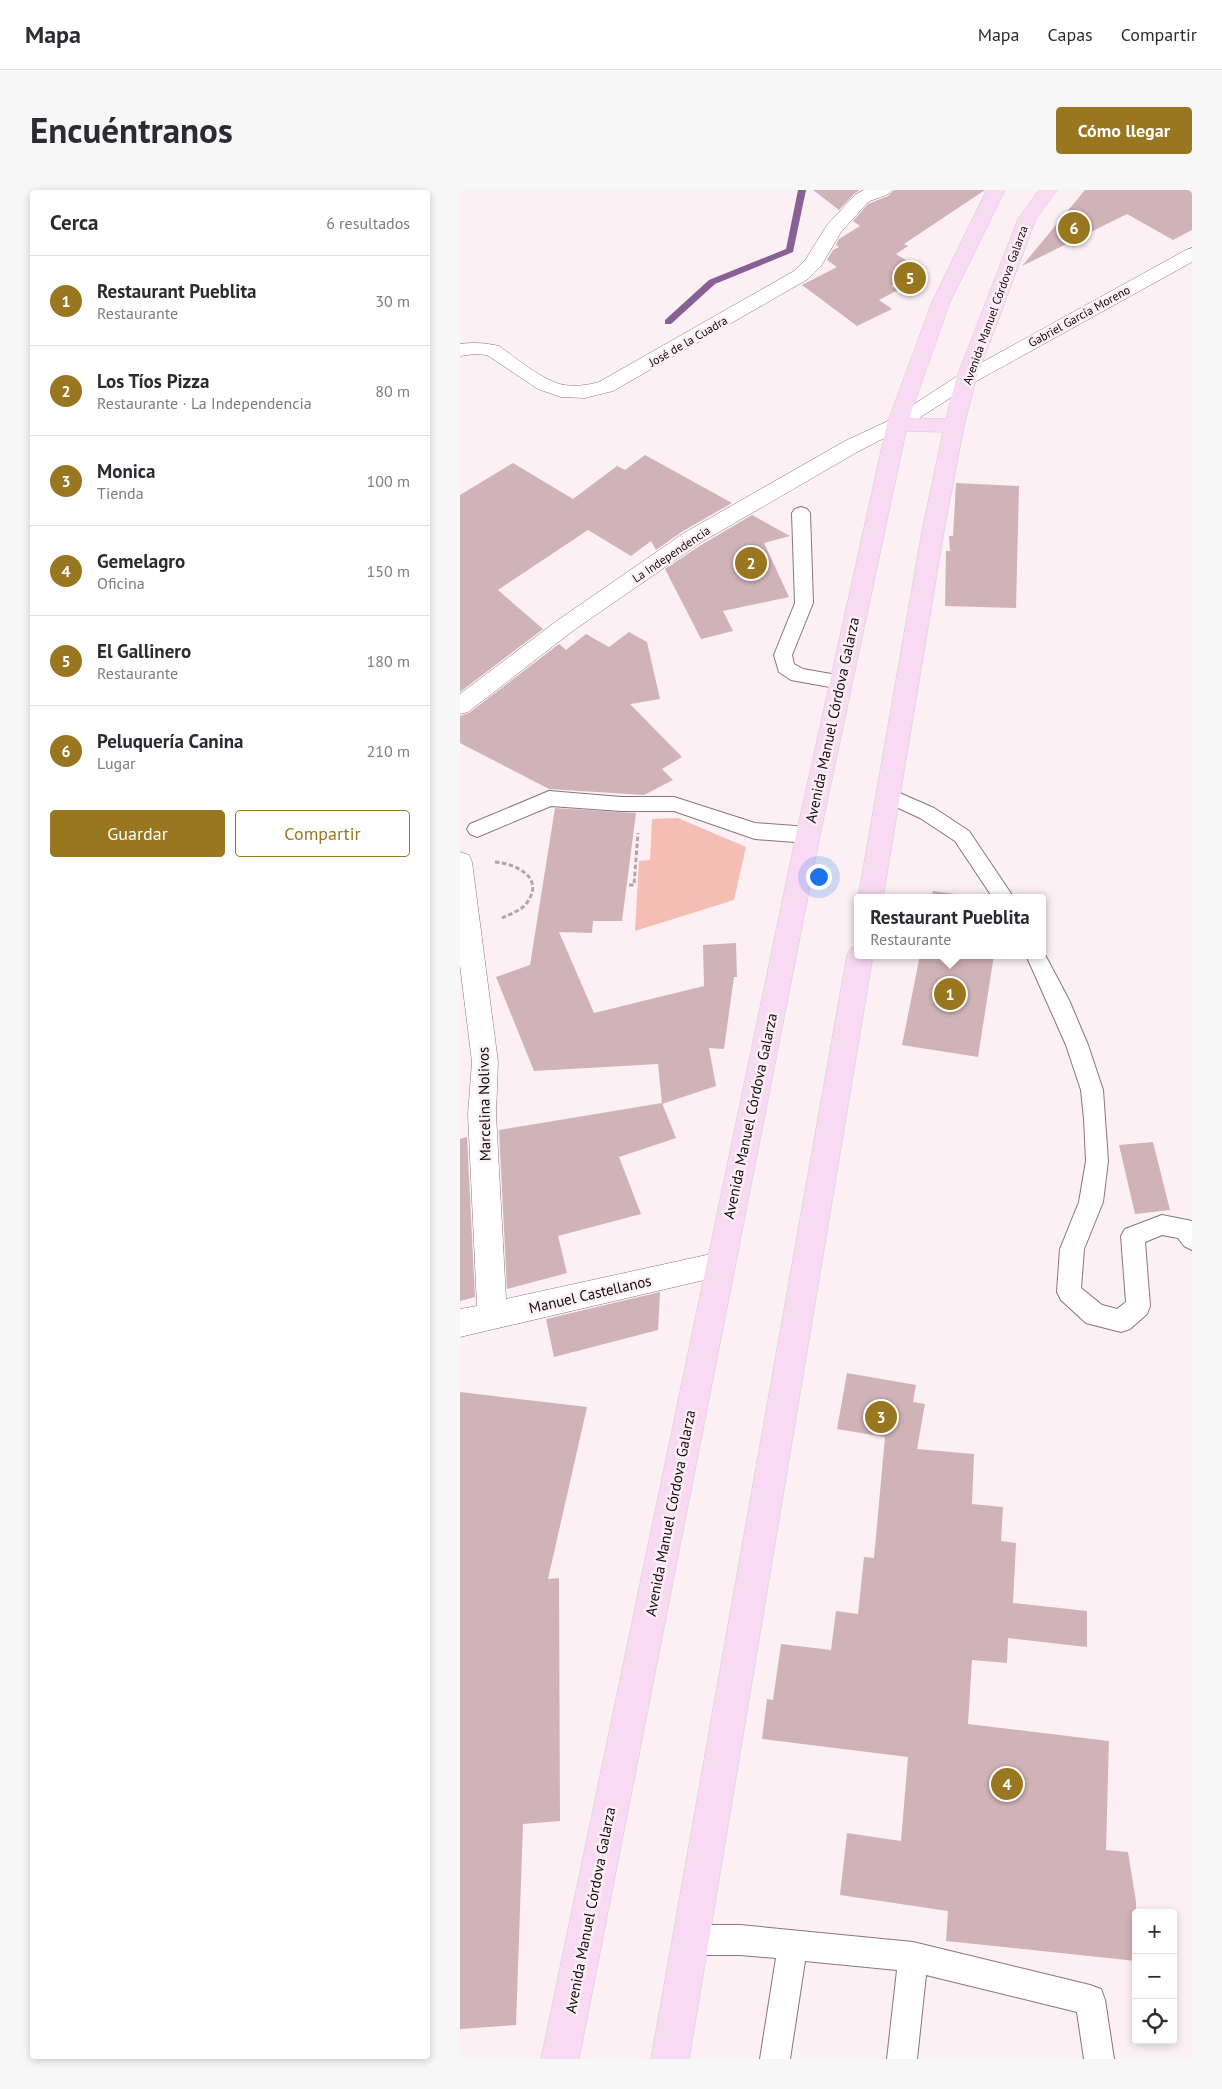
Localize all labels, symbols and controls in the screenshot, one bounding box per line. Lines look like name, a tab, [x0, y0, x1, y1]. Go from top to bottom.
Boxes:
text: Mapa	[25, 19, 81, 50]
text: Mapa	[978, 23, 1020, 46]
text: Capas	[1048, 23, 1093, 46]
text: Compartir	[1121, 23, 1197, 46]
text: Encuéntranos	[30, 107, 233, 153]
button: Cómo llegar	[1056, 107, 1192, 154]
text: Cerca	[50, 209, 99, 236]
pin: 6	[1058, 209, 1090, 247]
text: 6 resultados	[326, 213, 410, 233]
street label: Avenida Manuel Córdova Galarza	[959, 224, 1031, 386]
pin: 5	[894, 259, 926, 297]
text: Restaurant Pueblita	[97, 279, 257, 303]
street label: Gabriel García Moreno	[1025, 282, 1133, 350]
text: 1	[61, 291, 71, 311]
text: 30 m	[375, 291, 410, 311]
text: Restaurante	[97, 303, 178, 323]
street label: José de la Cuadra	[645, 312, 730, 370]
text: Los Tíos Pizza	[97, 369, 209, 393]
text: 2	[61, 381, 71, 401]
text: 80 m	[375, 381, 410, 401]
text: Restaurante · La Independencia	[97, 393, 312, 413]
text: Monica	[97, 459, 156, 483]
text: 3	[61, 471, 71, 491]
text: 100 m	[367, 471, 410, 491]
text: Tienda	[97, 483, 144, 503]
street label: La Independencia	[629, 522, 713, 586]
pin: 2	[735, 544, 767, 582]
text: Gemelagro	[97, 549, 185, 573]
text: 4	[61, 561, 71, 581]
text: 150 m	[367, 561, 410, 581]
text: Oficina	[97, 573, 145, 593]
street label: Avenida Manuel Córdova Galarza	[801, 615, 863, 825]
text: El Gallinero	[97, 639, 191, 663]
text: 5	[61, 651, 71, 671]
text: 180 m	[367, 651, 410, 671]
text: Restaurante	[97, 663, 178, 683]
text: Peluquería Canina	[97, 729, 244, 753]
text: 6	[61, 741, 71, 761]
text: 210 m	[367, 741, 410, 761]
text: Lugar	[97, 753, 136, 773]
button: Guardar	[50, 810, 225, 857]
button: Compartir	[235, 810, 410, 857]
your location	[806, 864, 832, 890]
popup	[854, 894, 1046, 959]
text: Restaurant Pueblita	[870, 905, 1030, 929]
text: Restaurante	[870, 929, 951, 949]
pin: 1	[934, 975, 966, 1013]
street label: Avenida Manuel Córdova Galarza	[719, 1011, 781, 1221]
street label: Marcelina Nolivos	[474, 1047, 494, 1161]
street label: Manuel Castellanos	[527, 1271, 653, 1317]
pin: 3	[865, 1398, 897, 1436]
street label: Avenida Manuel Córdova Galarza	[641, 1408, 699, 1618]
pin: 4	[991, 1765, 1023, 1803]
street label: Avenida Manuel Córdova Galarza	[561, 1805, 619, 2015]
map controls	[1132, 1909, 1177, 2044]
button: +	[1132, 1909, 1177, 1954]
button: −	[1132, 1954, 1177, 1999]
button: locate	[1132, 1999, 1177, 2044]

